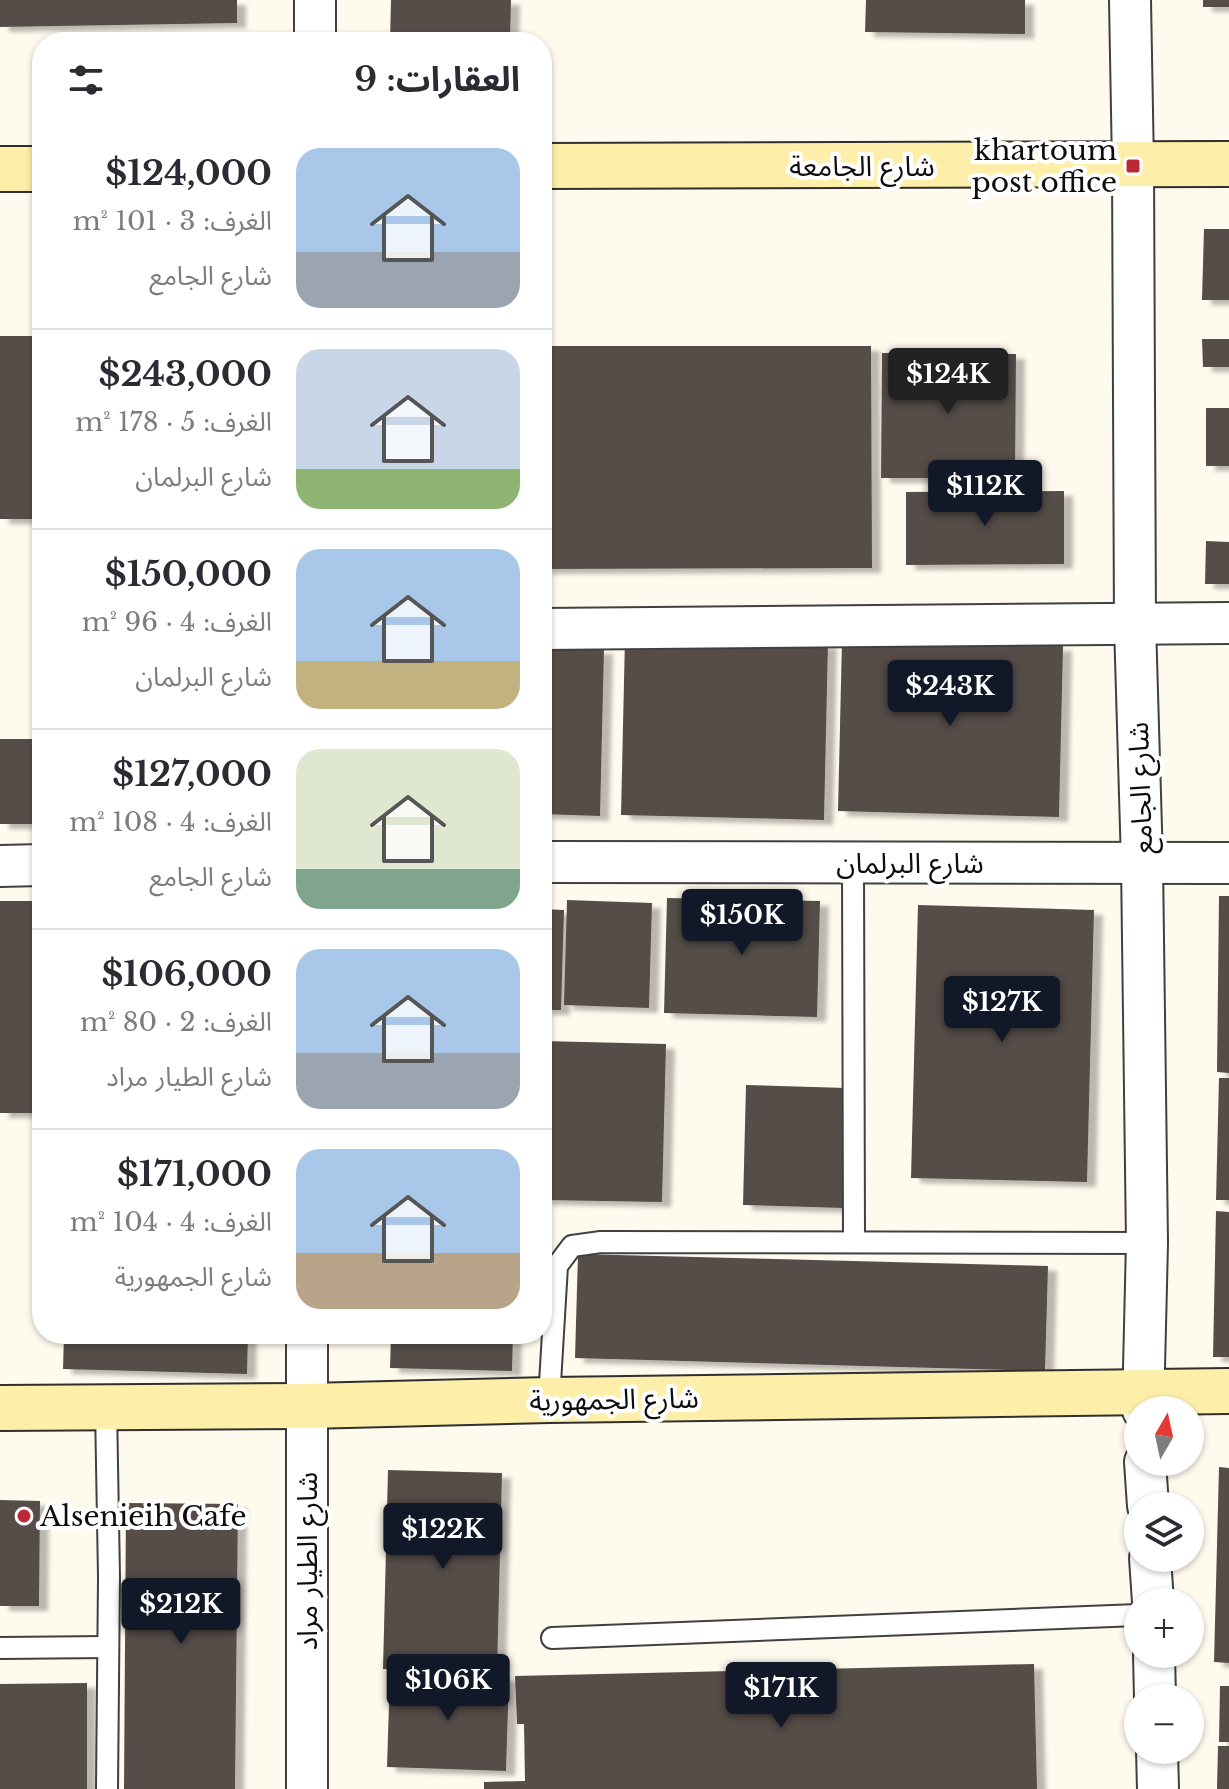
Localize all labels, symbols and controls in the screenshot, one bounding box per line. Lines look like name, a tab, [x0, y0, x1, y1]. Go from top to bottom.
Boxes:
icon: filters	[64, 58, 108, 102]
text: العقارات: 9	[354, 58, 520, 100]
place label: khartoum post office	[972, 133, 1117, 200]
street label: شارع الجامعة	[789, 149, 935, 187]
text: $124,000	[105, 152, 272, 194]
marker: khartoum post office	[1124, 157, 1142, 175]
icon: home	[360, 180, 456, 276]
text: الغرف: 3 · 101 m²	[73, 205, 272, 237]
text: شارع الجامع	[149, 260, 272, 292]
pin: $124K	[892, 348, 1004, 416]
text: $243,000	[98, 353, 272, 395]
text: $124K	[906, 358, 990, 390]
icon: home	[360, 381, 456, 477]
text: الغرف: 5 · 178 m²	[75, 406, 272, 438]
pin: $112K	[929, 460, 1041, 528]
text: شارع البرلمان	[135, 461, 272, 493]
text: $112K	[946, 470, 1024, 502]
text: $150,000	[105, 553, 272, 595]
icon: home	[360, 581, 456, 677]
text: الغرف: 4 · 96 m²	[82, 606, 272, 638]
pin: $243K	[894, 660, 1006, 728]
text: شارع البرلمان	[135, 661, 272, 693]
text: $243K	[906, 670, 994, 702]
street label: شارع الجامع	[1121, 721, 1163, 855]
text: $127,000	[112, 753, 272, 795]
icon: home	[360, 781, 456, 877]
text: الغرف: 4 · 108 m²	[69, 806, 272, 838]
street label: شارع البرلمان	[836, 846, 984, 884]
text: شارع الجامع	[149, 861, 272, 893]
pin: $150K	[686, 889, 798, 957]
text: $150K	[700, 899, 784, 931]
text: $106,000	[101, 953, 272, 995]
pin: $127K	[946, 976, 1058, 1044]
icon: home	[360, 981, 456, 1077]
text: $127K	[962, 986, 1042, 1018]
text: الغرف: 2 · 80 m²	[80, 1006, 272, 1038]
text: شارع الطيار مراد	[106, 1061, 272, 1093]
text: $171,000	[117, 1153, 272, 1195]
icon: home	[360, 1181, 456, 1277]
text: الغرف: 4 · 104 m²	[70, 1206, 272, 1238]
text: شارع الجمهورية	[115, 1261, 272, 1293]
street label: شارع الجمهورية	[529, 1381, 699, 1421]
north arrow	[1124, 1396, 1204, 1476]
map controls	[1124, 1396, 1204, 1764]
street label: شارع الطيار مراد	[290, 1472, 328, 1650]
button: layers	[1124, 1492, 1204, 1572]
place label: Alsenieih Cafe	[39, 1499, 246, 1534]
pin: $122K	[387, 1503, 499, 1571]
marker: Alsenieih Cafe	[15, 1507, 33, 1525]
text: $122K	[401, 1513, 485, 1545]
pin: $212K	[125, 1578, 237, 1646]
text: $212K	[139, 1588, 223, 1620]
button: +	[1124, 1588, 1204, 1668]
pin: $106K	[392, 1654, 504, 1722]
pin: $171K	[725, 1662, 837, 1730]
text: $106K	[405, 1664, 491, 1696]
text: $171K	[744, 1672, 818, 1704]
button: −	[1124, 1684, 1204, 1764]

